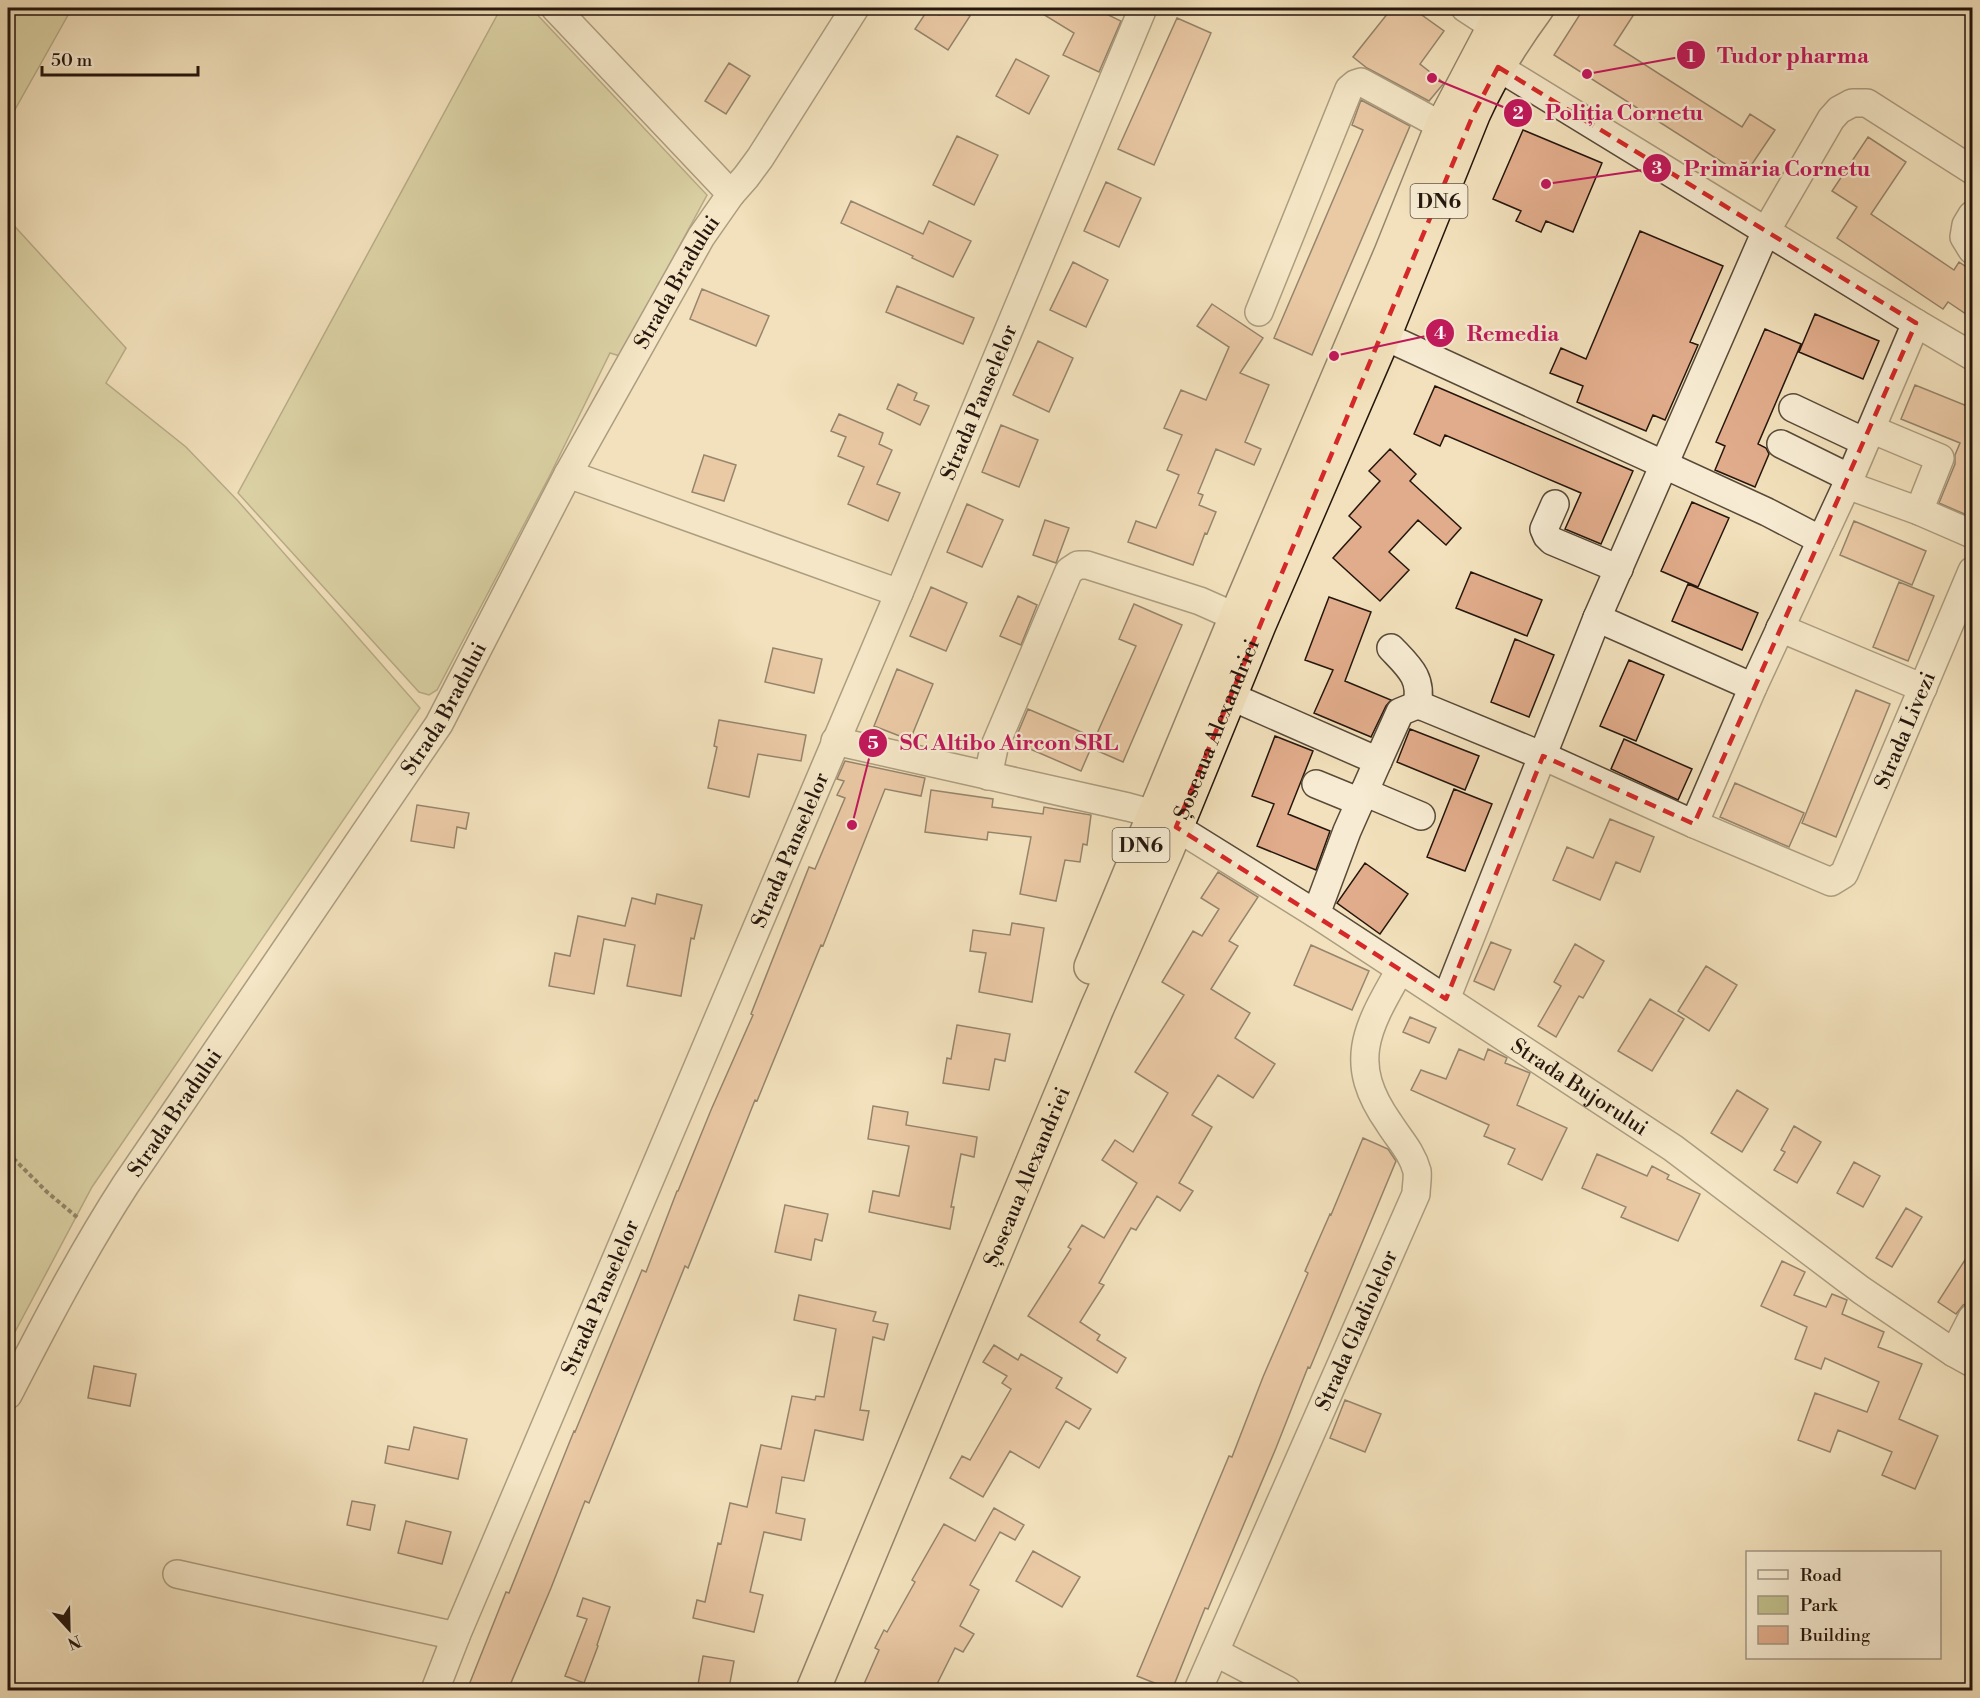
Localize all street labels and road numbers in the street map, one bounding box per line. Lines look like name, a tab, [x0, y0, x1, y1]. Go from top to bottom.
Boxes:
road number: DN6	[1410, 184, 1468, 218]
street label: Strada Bradului	[629, 211, 726, 354]
street label: Strada Panselelor	[936, 321, 1024, 484]
street label: Șoseaua Alexandriei	[1169, 636, 1266, 824]
street label: Strada Bradului	[396, 638, 493, 781]
street label: Strada Livezi	[1870, 668, 1942, 793]
street label: Strada Panselelor	[746, 769, 835, 932]
road number: DN6	[1112, 828, 1170, 862]
street label: Strada Bujorului	[1506, 1033, 1652, 1142]
street label: Strada Bradului	[122, 1044, 228, 1182]
street label: Șoseaua Alexandriei	[979, 1083, 1077, 1271]
street label: Strada Panselelor	[556, 1216, 645, 1379]
street label: Strada Gladiolelor	[1310, 1246, 1404, 1415]

